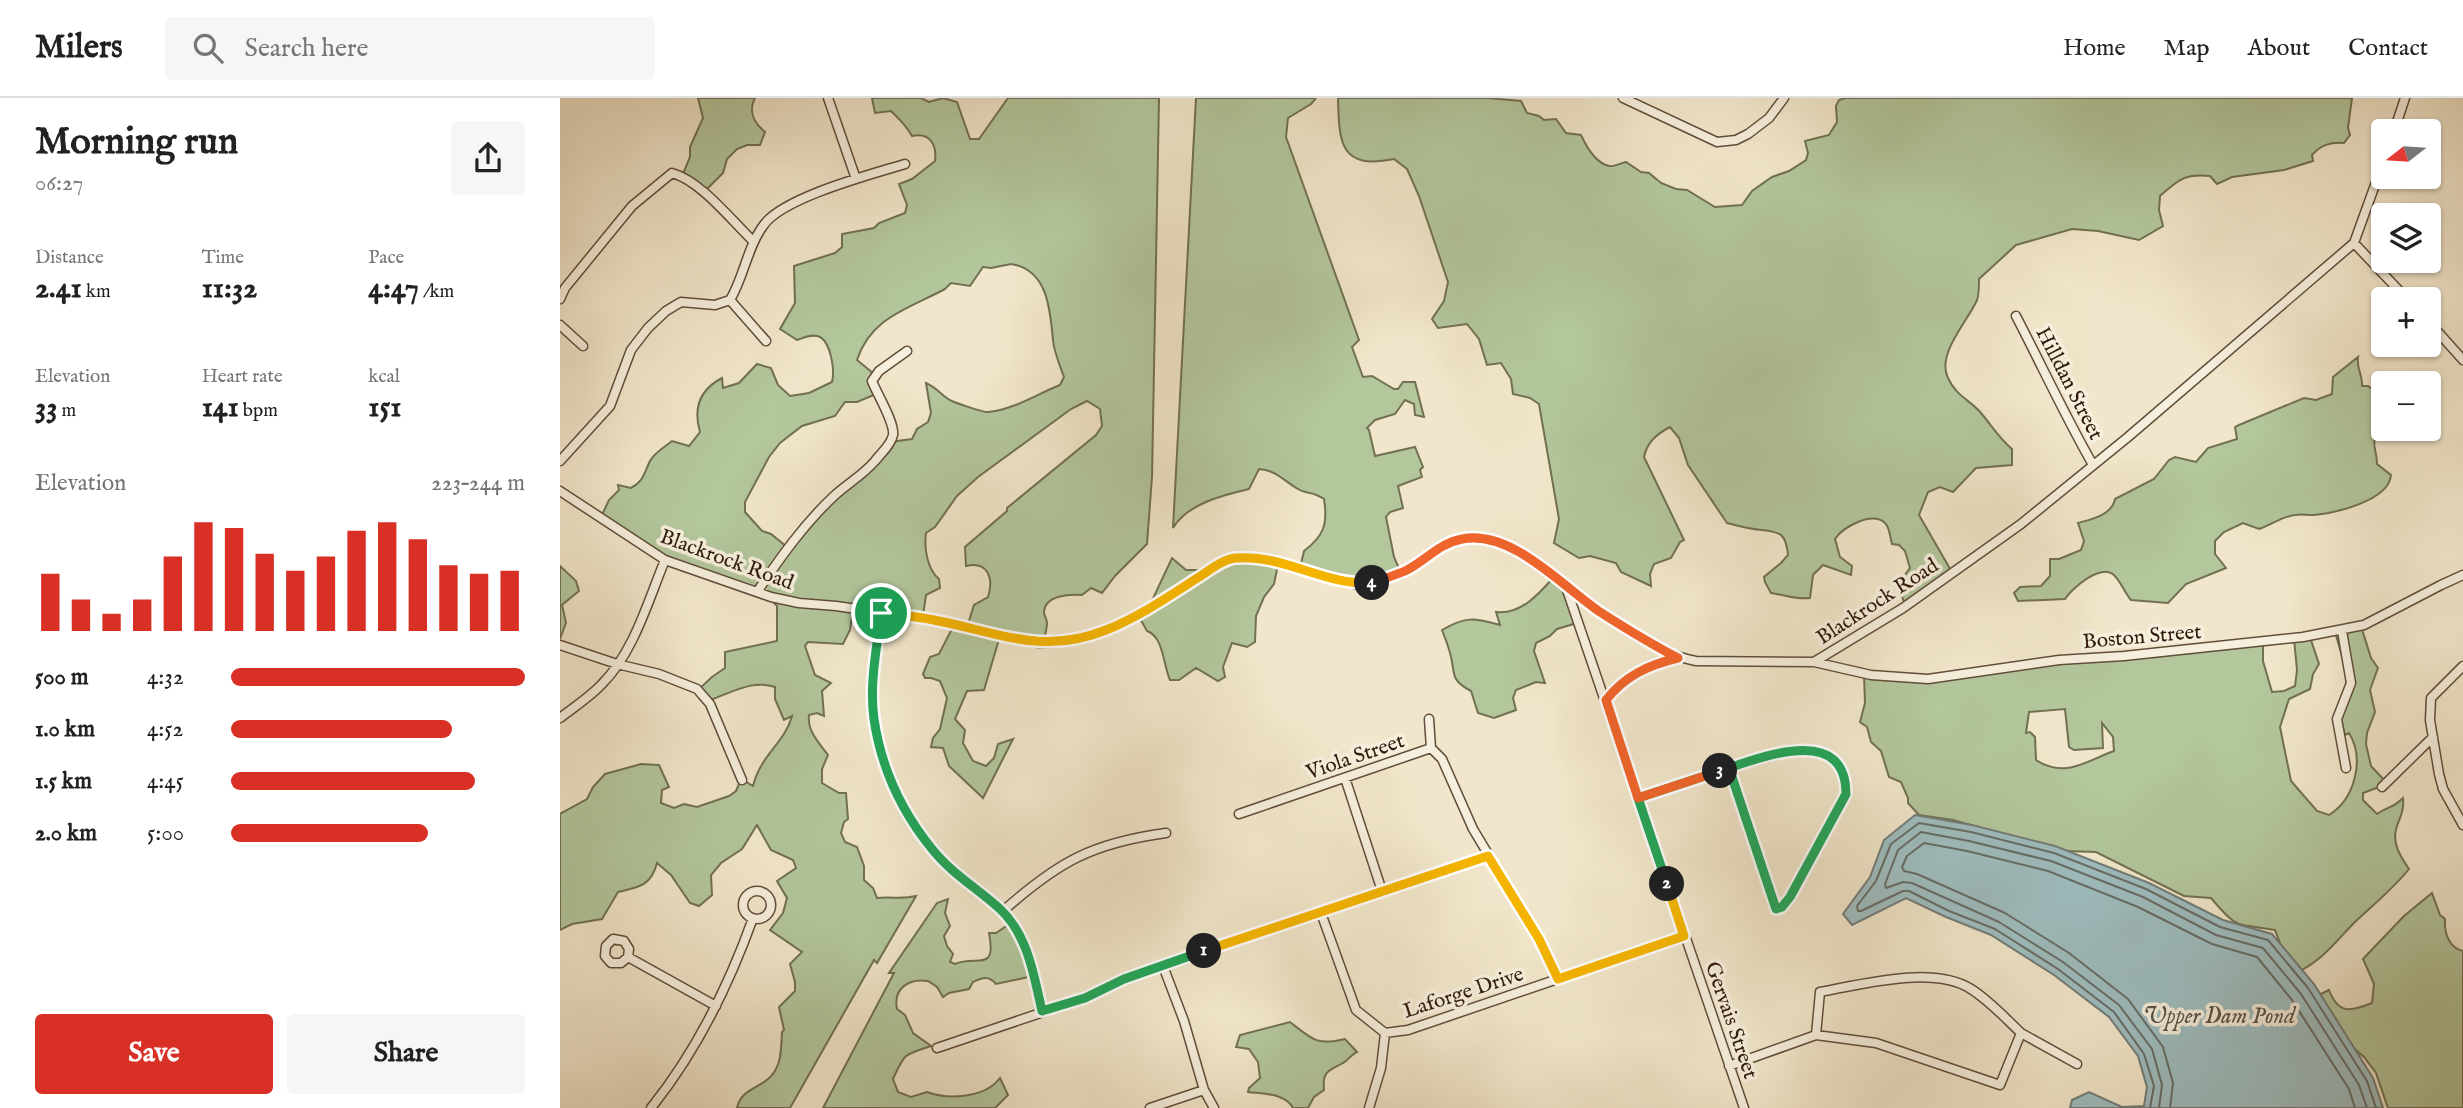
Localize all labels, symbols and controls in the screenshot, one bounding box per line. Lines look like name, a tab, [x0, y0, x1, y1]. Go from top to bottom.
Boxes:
search box	[165, 17, 655, 80]
text: Milers	[35, 27, 123, 69]
icon: search	[189, 29, 227, 67]
text: Search here	[245, 32, 369, 65]
text: Home	[2063, 33, 2126, 64]
text: Map	[2164, 33, 2210, 64]
text: About	[2248, 33, 2310, 64]
text: Contact	[2348, 33, 2428, 64]
text: Morning run	[35, 119, 238, 167]
north arrow	[2371, 119, 2441, 189]
map controls	[2371, 119, 2441, 441]
button: share	[451, 121, 525, 195]
text: 06:27	[35, 169, 83, 198]
button: layers	[2371, 203, 2441, 273]
text: Distance	[35, 246, 104, 270]
text: Time	[202, 246, 244, 270]
text: Pace	[368, 246, 404, 270]
text: 2.41	[35, 270, 82, 308]
text: 11:32	[202, 270, 257, 308]
text: 4:47	[368, 270, 419, 308]
text: km	[82, 280, 111, 304]
text: /km	[419, 280, 454, 304]
button: +	[2371, 287, 2441, 357]
street label: Hilldan Street	[2029, 323, 2109, 445]
text: Elevation	[35, 365, 110, 389]
text: Heart rate	[202, 365, 283, 389]
text: kcal	[368, 365, 400, 389]
button: −	[2371, 371, 2441, 441]
text: 33	[35, 389, 57, 427]
text: 141	[202, 389, 239, 427]
text: 151	[368, 389, 402, 427]
text: m	[57, 399, 76, 423]
text: bpm	[239, 399, 278, 423]
text: Elevation	[35, 469, 126, 498]
text: 223–244 m	[431, 469, 525, 498]
street label: Blackrock Road	[656, 524, 798, 597]
street label: Blackrock Road	[1812, 552, 1945, 652]
pin: 4	[1354, 566, 1390, 601]
text: 4	[1367, 570, 1376, 594]
pin	[851, 583, 911, 643]
icon: arrive	[862, 594, 900, 632]
street label: Boston Street	[2082, 619, 2203, 656]
text: 500 m	[35, 663, 89, 692]
text: 4:32	[147, 663, 184, 692]
text: 1.0 km	[35, 715, 95, 744]
text: 4:52	[147, 715, 183, 744]
street label: Viola Street	[1302, 728, 1408, 787]
pin: 3	[1702, 754, 1738, 788]
text: 3	[1716, 758, 1723, 782]
text: 1.5 km	[35, 767, 92, 796]
text: 4:45	[147, 767, 184, 796]
text: 2.0 km	[35, 819, 97, 848]
text: 5:00	[147, 819, 184, 848]
pin: 2	[1650, 866, 1684, 902]
text: 2	[1662, 871, 1671, 895]
pin: 1	[1186, 934, 1222, 968]
text: 1	[1200, 938, 1207, 962]
street label: Gervais Street	[1698, 958, 1763, 1083]
street label: Laforge Drive	[1400, 961, 1527, 1026]
water label: Upper Dam Pond	[2143, 1002, 2297, 1031]
button: Save	[35, 1014, 273, 1094]
button: Share	[287, 1014, 525, 1094]

